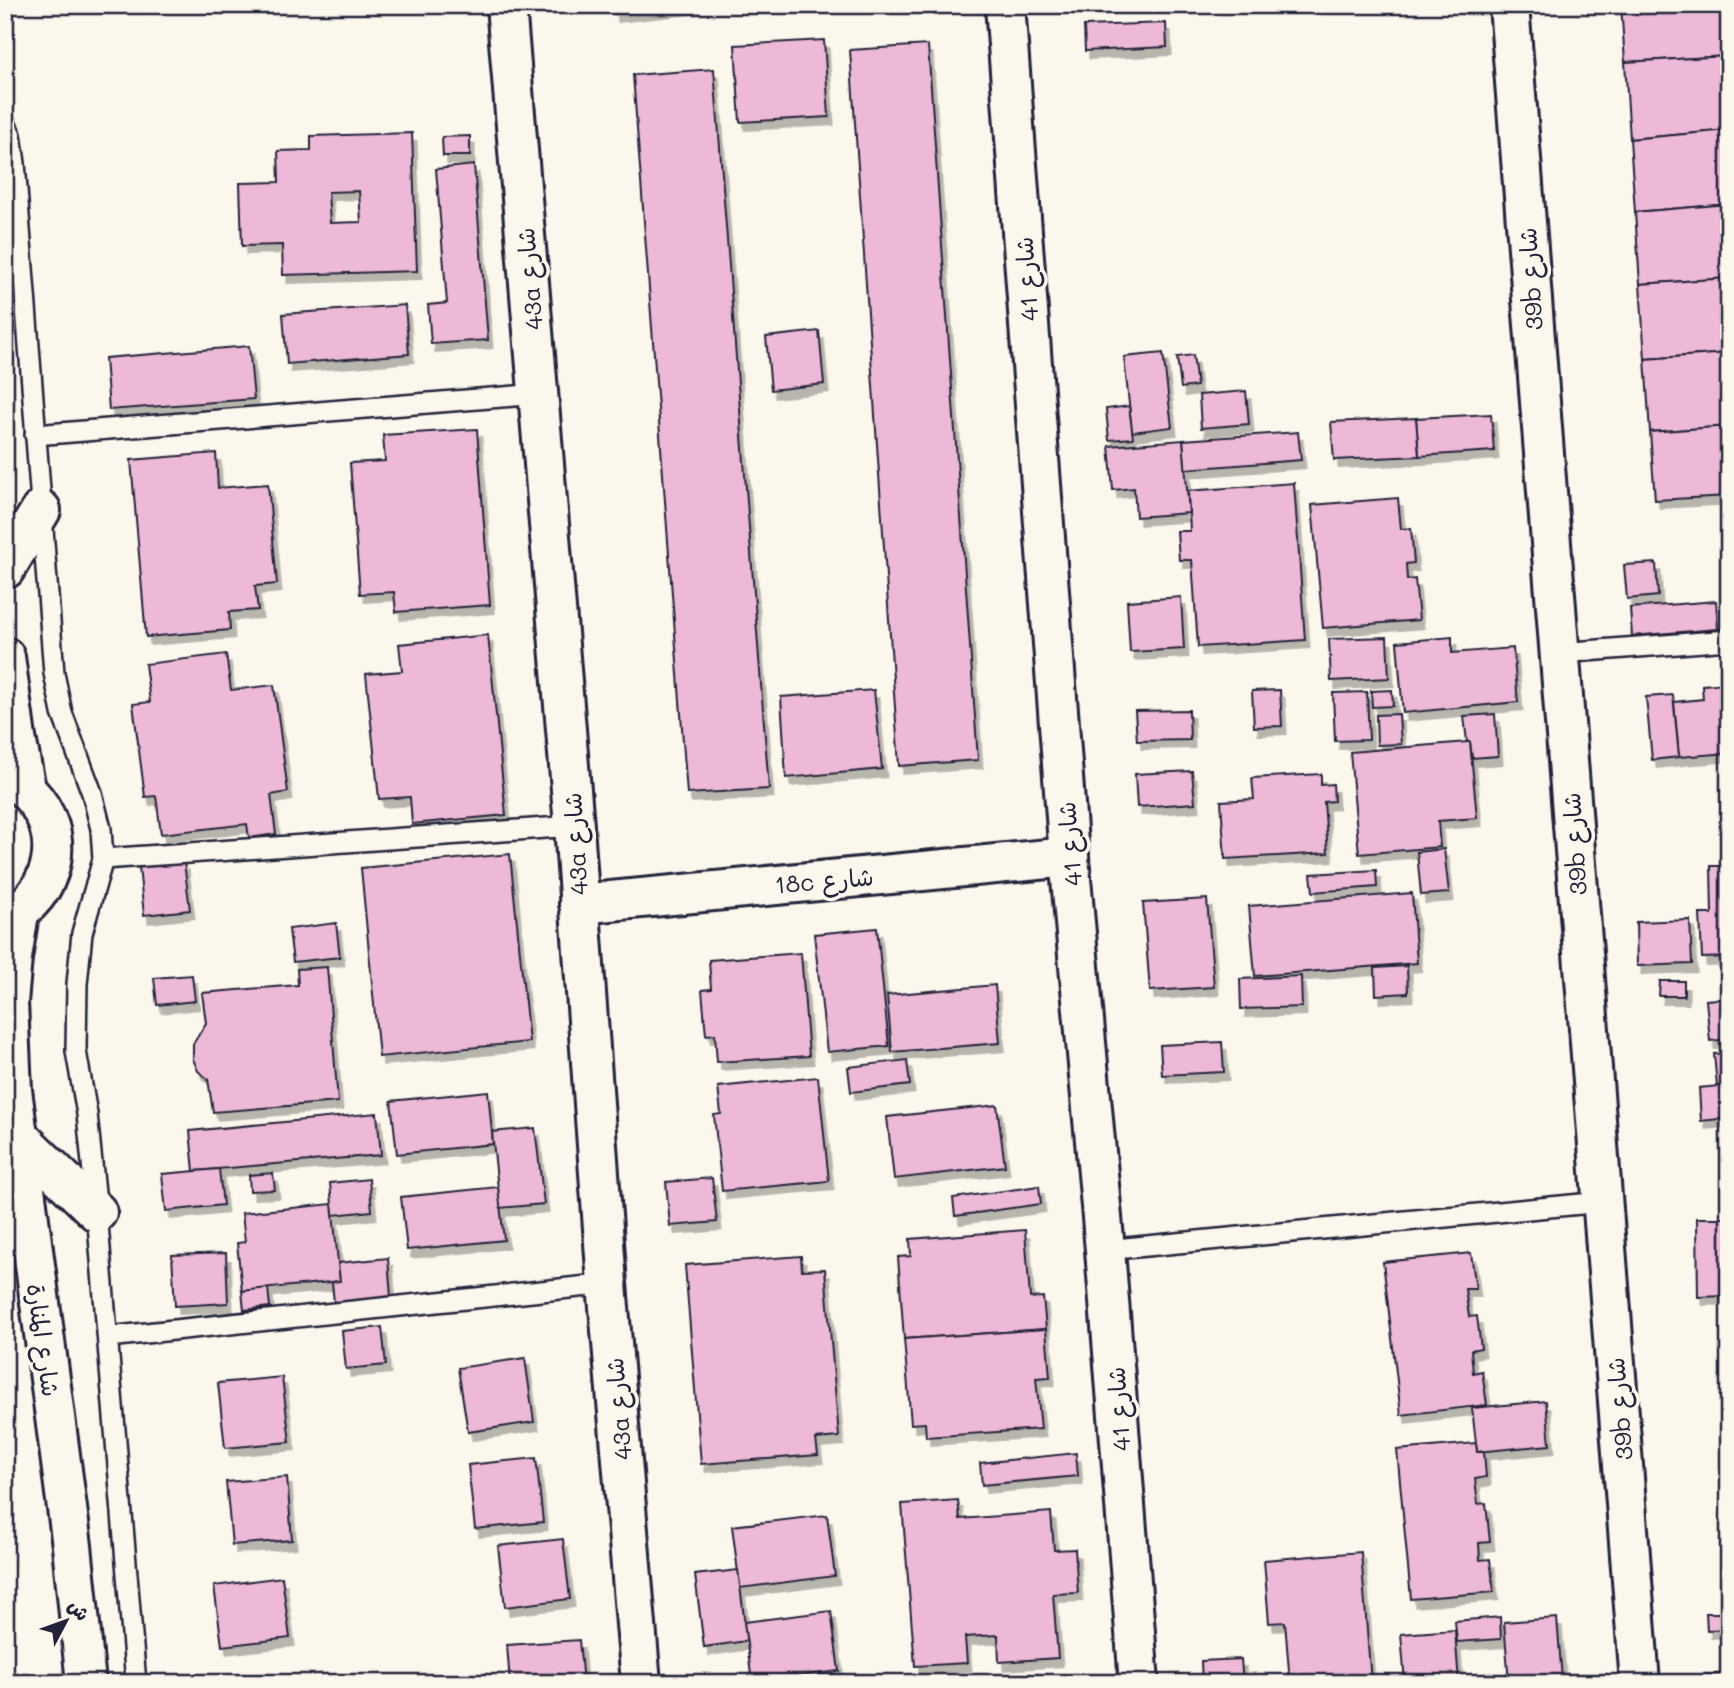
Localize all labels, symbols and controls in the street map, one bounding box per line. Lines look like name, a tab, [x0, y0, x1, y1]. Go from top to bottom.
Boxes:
street label: 43a شارع	[509, 226, 552, 332]
street label: 39b شارع	[1511, 226, 1552, 332]
street label: شارع 41	[1008, 236, 1047, 322]
street label: 43a شارع	[556, 791, 597, 896]
street label: 39b شارع	[1555, 791, 1596, 897]
street label: شارع 41	[1050, 800, 1091, 887]
street label: 18c شارع	[773, 860, 875, 903]
street label: شارع المنارة	[18, 1282, 67, 1399]
street label: 43a شارع	[598, 1356, 641, 1462]
street label: 39b شارع	[1599, 1356, 1642, 1462]
street label: شارع 41	[1100, 1366, 1139, 1452]
north arrow	[32, 1586, 102, 1656]
text: ش	[63, 1593, 96, 1626]

